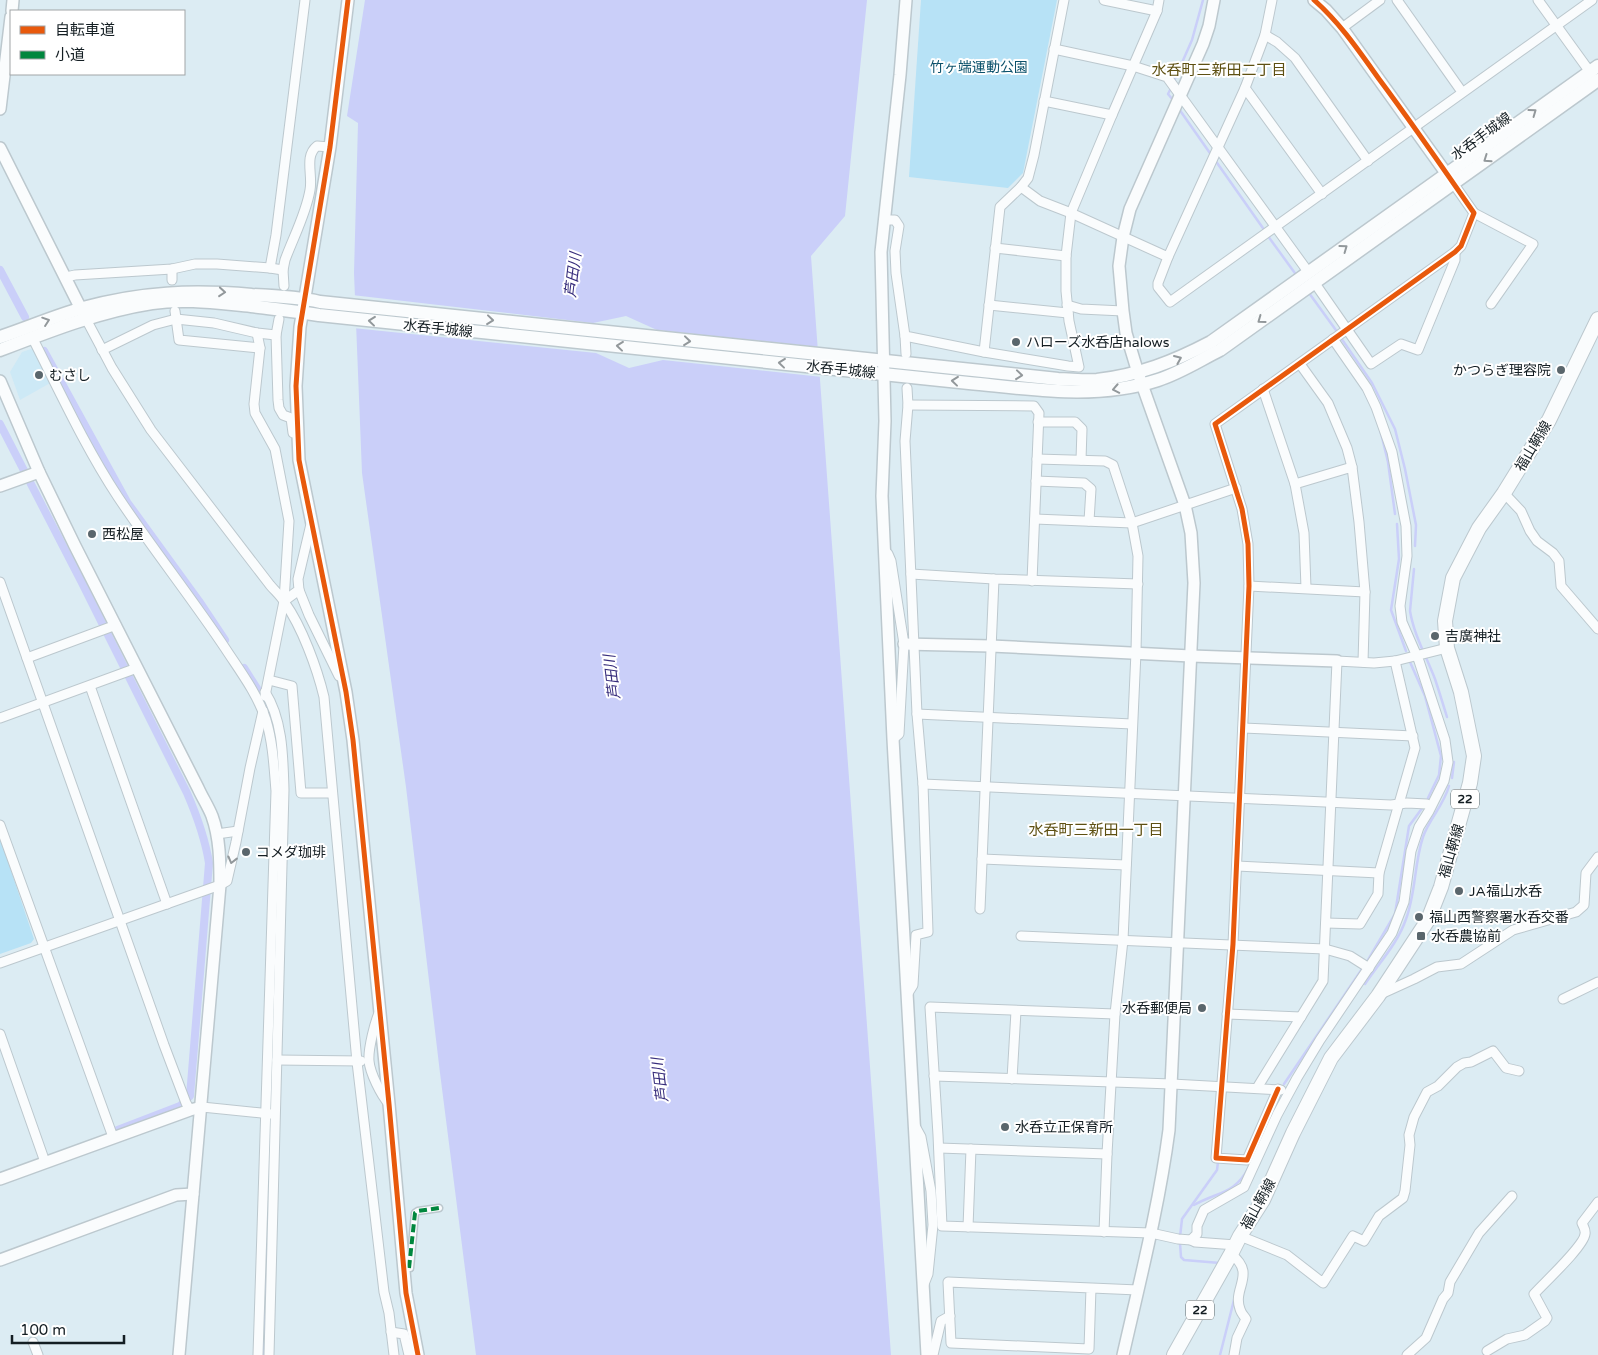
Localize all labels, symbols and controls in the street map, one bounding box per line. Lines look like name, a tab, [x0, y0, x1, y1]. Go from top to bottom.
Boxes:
legend	[10, 10, 185, 75]
text: 自転車道	[55, 21, 115, 39]
text: 小道	[55, 46, 85, 64]
park label: 竹ヶ端運動公園	[930, 59, 1028, 76]
district label: 水呑町三新田二丁目	[1151, 61, 1287, 79]
street label: 水呑手城線	[1448, 109, 1515, 164]
one-way arrow	[1527, 110, 1536, 118]
one-way arrow	[1483, 153, 1493, 162]
one-way arrow	[1338, 245, 1348, 254]
water label: 芦田川	[561, 250, 585, 298]
one-way arrow	[219, 286, 227, 297]
one-way arrow	[1257, 314, 1267, 323]
one-way arrow	[367, 315, 375, 326]
one-way arrow	[487, 315, 495, 326]
street label: 水呑手城線	[402, 316, 474, 341]
one-way arrow	[41, 317, 50, 327]
place label: ハローズ水呑店halows	[1026, 334, 1170, 351]
one-way arrow	[683, 335, 691, 346]
marker: ハローズ水呑店halows	[1010, 336, 1022, 348]
one-way arrow	[616, 341, 624, 352]
one-way arrow	[1173, 355, 1182, 365]
street label: 水呑手城線	[805, 357, 877, 382]
one-way arrow	[778, 358, 786, 369]
place label: かつらぎ理容院	[1453, 362, 1551, 379]
marker: かつらぎ理容院	[1555, 364, 1567, 376]
place label: むさし	[49, 367, 91, 384]
marker: むさし	[33, 369, 45, 381]
one-way arrow	[1015, 370, 1023, 381]
one-way arrow	[950, 376, 958, 387]
one-way arrow	[1112, 384, 1121, 394]
street label: 福山鞆線	[1512, 418, 1555, 475]
place label: 西松屋	[102, 526, 144, 543]
marker: 西松屋	[86, 528, 98, 540]
place label: 吉廣神社	[1445, 628, 1501, 645]
marker: 吉廣神社	[1429, 630, 1441, 642]
water label: 芦田川	[600, 652, 624, 700]
road number: 22	[1451, 790, 1479, 809]
district label: 水呑町三新田一丁目	[1028, 821, 1164, 839]
street label: 福山鞆線	[1436, 822, 1467, 880]
place label: コメダ珈琲	[256, 844, 326, 861]
marker: コメダ珈琲	[240, 846, 252, 858]
one-way arrow	[227, 855, 238, 864]
place label: JA福山水呑	[1469, 883, 1542, 900]
marker: JA福山水呑	[1453, 885, 1465, 897]
place label: 福山西警察署水呑交番	[1429, 909, 1569, 926]
marker: 福山西警察署水呑交番	[1413, 911, 1425, 923]
place label: 水呑農協前	[1431, 928, 1501, 945]
marker: 水呑農協前	[1415, 930, 1427, 942]
place label: 水呑郵便局	[1122, 1000, 1192, 1017]
marker: 水呑郵便局	[1196, 1002, 1208, 1014]
water label: 芦田川	[648, 1055, 672, 1103]
place label: 水呑立正保育所	[1015, 1119, 1113, 1136]
marker: 水呑立正保育所	[999, 1121, 1011, 1133]
street label: 福山鞆線	[1237, 1176, 1279, 1233]
road number: 22	[1186, 1300, 1214, 1320]
scale bar	[12, 1312, 125, 1344]
text: 100 m	[20, 1321, 66, 1339]

